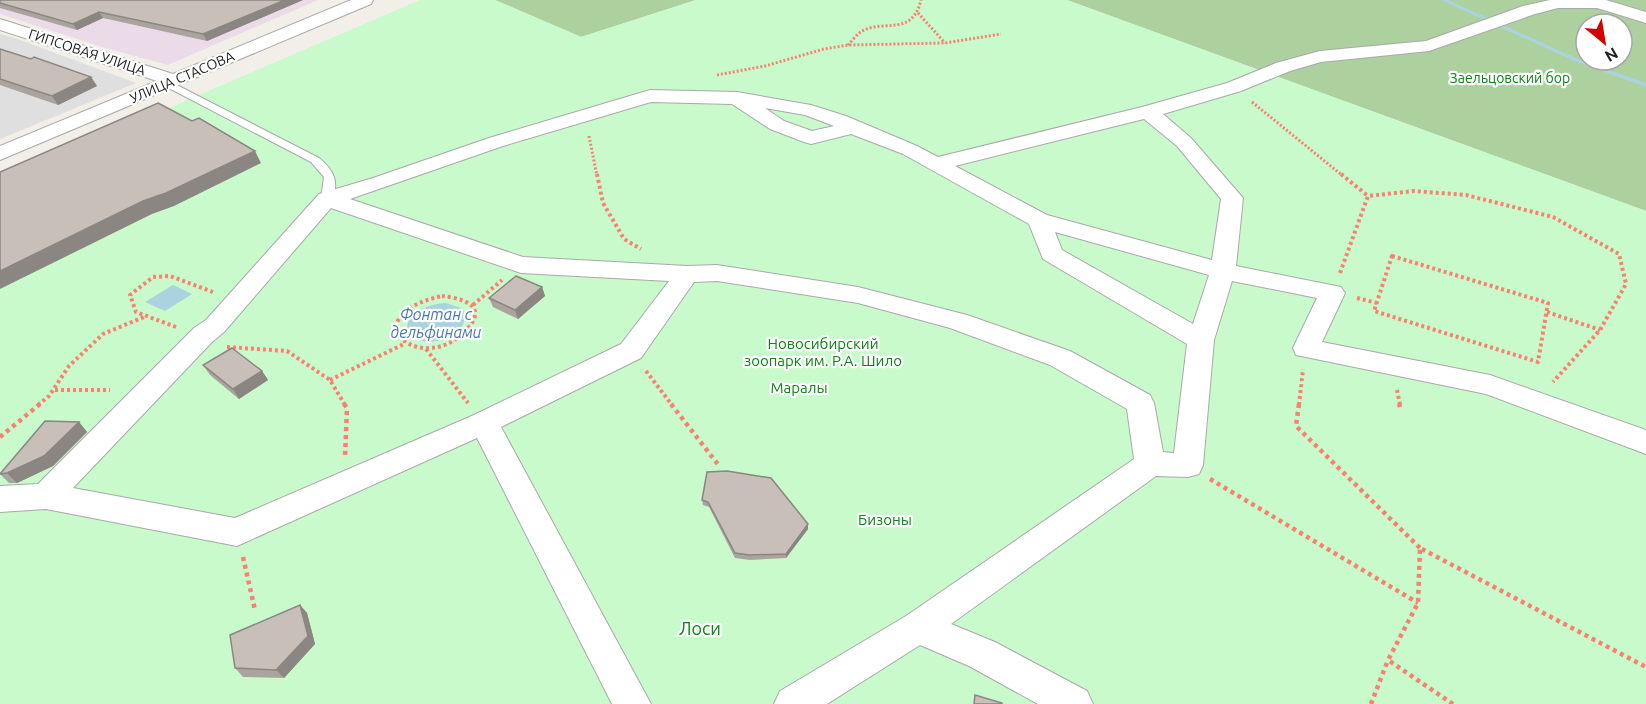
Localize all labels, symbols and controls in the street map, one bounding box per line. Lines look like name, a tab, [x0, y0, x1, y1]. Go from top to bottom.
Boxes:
north arrow	[1574, 12, 1634, 72]
street label: ГИПСОВАЯ УЛИЦА	[26, 26, 148, 78]
text: N	[1602, 44, 1621, 66]
street label: УЛИЦА СТАСОВА	[128, 48, 236, 106]
park label: Заельцовский бор	[1450, 70, 1570, 86]
water label: Фонтан с дельфинами	[391, 305, 482, 341]
park label: Новосибирский зоопарк им. Р.А. Шило	[744, 335, 902, 369]
park label: Маралы	[770, 379, 828, 396]
park label: Бизоны	[858, 511, 912, 528]
park label: Лоси	[679, 618, 721, 638]

